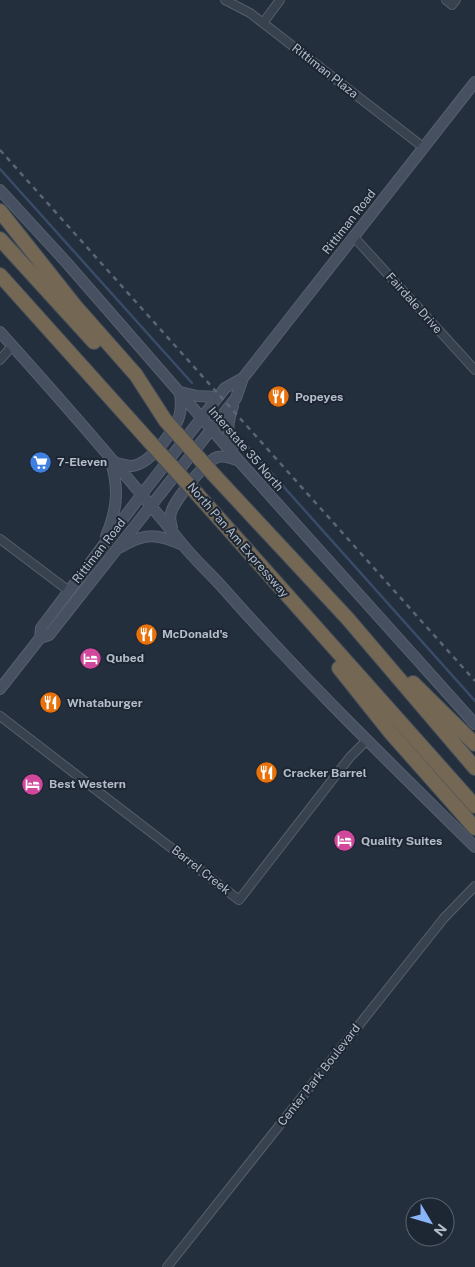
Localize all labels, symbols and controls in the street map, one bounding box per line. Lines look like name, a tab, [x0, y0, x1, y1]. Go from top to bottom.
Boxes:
street label: Rittiman Plaza	[289, 41, 361, 101]
street label: Rittiman Road	[319, 187, 379, 257]
street label: Fairdale Drive	[383, 270, 445, 336]
restaurant icon: Popeyes	[267, 385, 291, 409]
place label: Popeyes	[295, 390, 343, 404]
street label: Interstate 35 North	[206, 404, 286, 494]
supermarket icon: 7-Eleven	[29, 450, 53, 474]
place label: 7-Eleven	[57, 455, 107, 469]
street label: North Pan Am Expressway	[184, 480, 292, 601]
street label: Rittiman Road	[69, 516, 129, 586]
restaurant icon: McDonald's	[134, 622, 158, 646]
place label: McDonald's	[162, 627, 228, 641]
hotel icon: Qubed	[78, 646, 102, 670]
place label: Qubed	[106, 651, 144, 665]
restaurant icon: Whataburger	[39, 691, 63, 715]
place label: Whataburger	[67, 696, 143, 710]
restaurant icon: Cracker Barrel	[255, 761, 279, 785]
place label: Cracker Barrel	[283, 766, 367, 780]
hotel icon: Best Western	[21, 772, 45, 796]
place label: Best Western	[49, 777, 126, 791]
hotel icon: Quality Suites	[333, 829, 357, 853]
place label: Quality Suites	[361, 834, 442, 848]
street label: Barrel Creek	[169, 843, 233, 897]
street label: Center Park Boulevard	[275, 1021, 363, 1129]
north arrow	[405, 1197, 455, 1247]
text: N	[431, 1221, 450, 1239]

